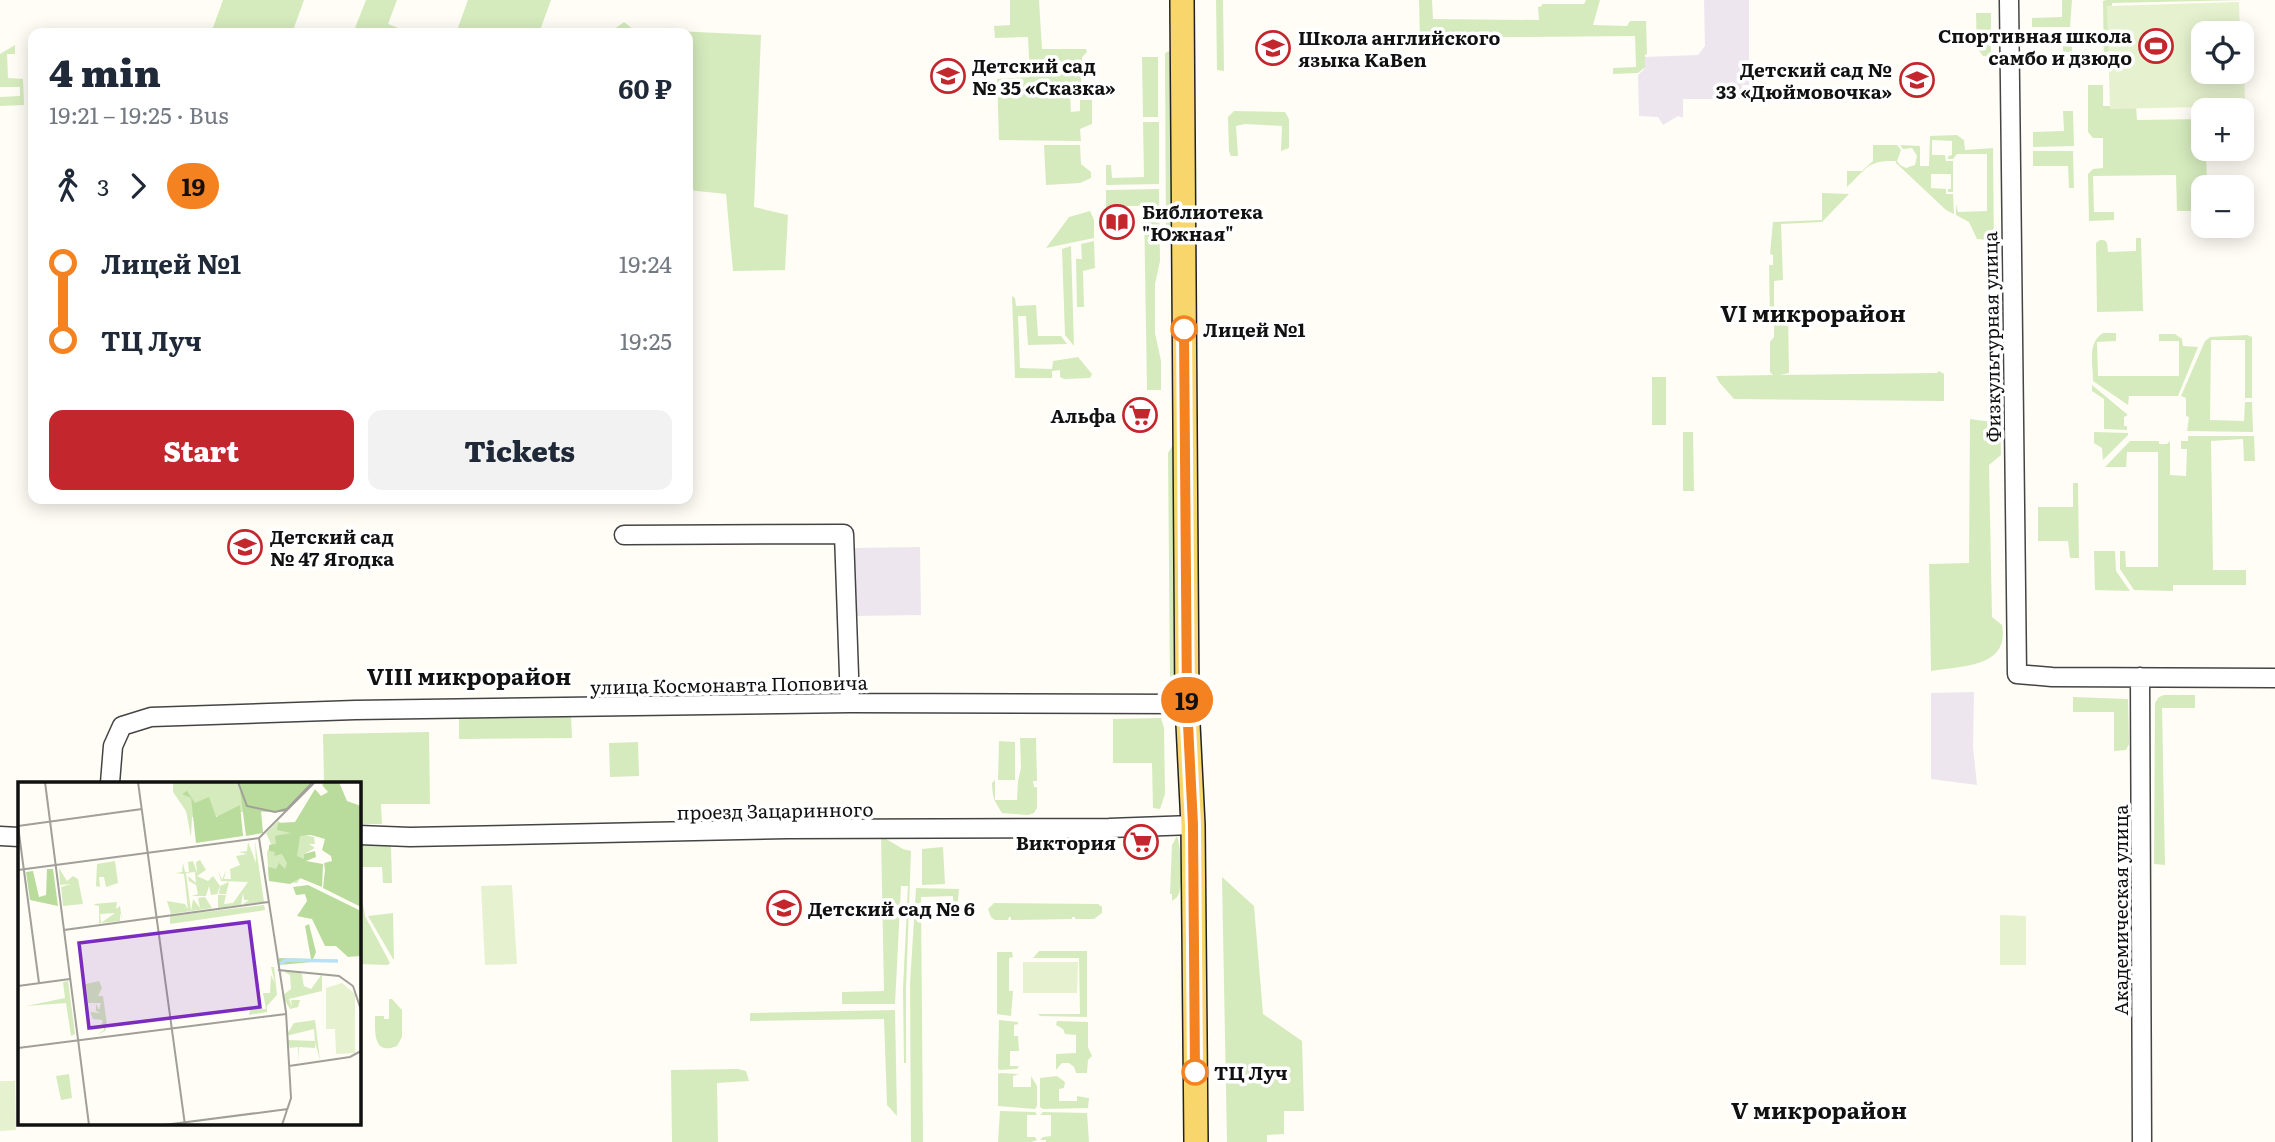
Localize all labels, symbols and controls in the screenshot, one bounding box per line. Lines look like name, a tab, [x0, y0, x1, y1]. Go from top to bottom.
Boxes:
place label: Спортивная школа самбо и дзюдо	[1938, 21, 2132, 71]
map controls	[2191, 21, 2254, 238]
button: locate	[2191, 21, 2254, 84]
place label: Школа английского языка KaBen	[1298, 23, 1501, 73]
sports icon: Спортивная школа самбо и дзюдо	[2137, 27, 2175, 65]
school or university icon: Школа английского языка KaBen	[1254, 29, 1292, 67]
text: 4 min	[49, 42, 161, 99]
place label: Детский сад № 35 «Сказка»	[972, 51, 1116, 101]
place label: Детский сад № 33 «Дюймовочка»	[1716, 55, 1892, 105]
school or university icon: Детский сад № 35 «Сказка»	[929, 57, 967, 95]
school or university icon: Детский сад № 33 «Дюймовочка»	[1898, 61, 1936, 99]
text: 60 ₽	[618, 68, 672, 107]
text: 19:21 – 19:25 · Bus	[49, 97, 229, 131]
button: +	[2191, 98, 2254, 161]
icon: walk	[49, 167, 87, 205]
icon: forward	[119, 167, 157, 205]
text: 19	[181, 168, 205, 203]
text: 3	[97, 169, 109, 203]
button: −	[2191, 175, 2254, 238]
place label: Библиотека "Южная"	[1142, 197, 1263, 247]
library icon: Библиотека "Южная"	[1098, 203, 1136, 241]
street label: Физкультурная улица	[1975, 231, 2007, 443]
text: Лицей №1	[101, 243, 241, 282]
text: 19:24	[619, 246, 672, 280]
district label: VI микрорайон	[1720, 295, 1906, 329]
place label: Лицей №1	[1203, 315, 1305, 343]
marker: Лицей №1	[1171, 316, 1197, 342]
text: ТЦ Луч	[101, 320, 202, 359]
text: 19:25	[620, 323, 672, 357]
supermarket icon: Альфа	[1121, 396, 1159, 434]
place label: Альфа	[1051, 401, 1116, 429]
button: Start	[49, 410, 354, 490]
button: Tickets	[368, 410, 672, 490]
place label: Детский сад № 47 Ягодка	[270, 522, 394, 572]
school or university icon: Детский сад № 47 Ягодка	[226, 528, 264, 566]
district label: VIII микрорайон	[367, 658, 571, 692]
street label: улица Космонавта Поповича	[590, 668, 869, 700]
line badge: 19	[1156, 677, 1218, 723]
text: 19	[1175, 682, 1199, 717]
inset map	[18, 782, 360, 1124]
street label: проезд Зацаринного	[676, 794, 874, 826]
street label: Академическая улица	[2106, 804, 2134, 1015]
supermarket icon: Виктория	[1122, 823, 1160, 861]
place label: Виктория	[1016, 828, 1116, 856]
school or university icon: Детский сад № 6	[765, 889, 803, 927]
place label: Детский сад № 6	[808, 894, 975, 922]
place label: ТЦ Луч	[1214, 1058, 1288, 1086]
marker: ТЦ Луч	[1182, 1059, 1208, 1085]
district label: V микрорайон	[1731, 1092, 1907, 1126]

